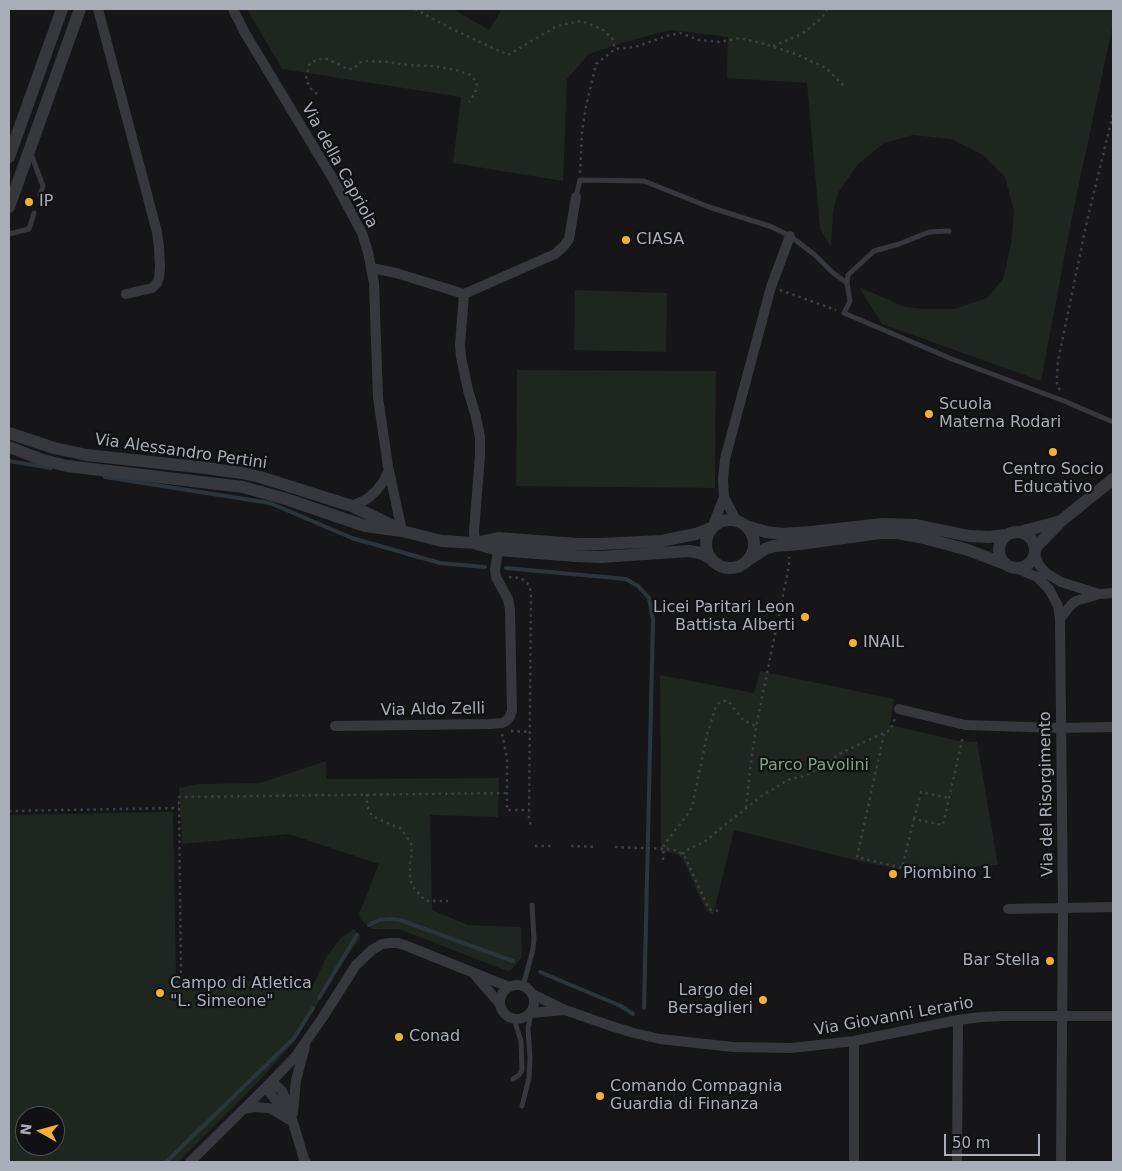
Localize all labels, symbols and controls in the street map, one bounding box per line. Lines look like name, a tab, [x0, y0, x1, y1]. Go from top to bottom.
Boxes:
street label: Via della Capriola	[297, 100, 381, 232]
place label: IP	[39, 192, 53, 212]
marker: IP	[23, 196, 35, 208]
place label: CIASA	[636, 230, 684, 250]
marker: CIASA	[620, 234, 632, 246]
place label: Scuola Materna Rodari	[939, 395, 1061, 433]
marker: Scuola Materna Rodari	[923, 408, 935, 420]
street label: Via Alessandro Pertini	[94, 430, 268, 474]
marker: Centro Socio Educativo	[1047, 446, 1059, 458]
place label: Centro Socio Educativo	[1002, 460, 1104, 498]
place label: Licei Paritari Leon Battista Alberti	[653, 598, 795, 636]
marker: Licei Paritari Leon Battista Alberti	[799, 611, 811, 623]
place label: INAIL	[863, 633, 904, 653]
marker: INAIL	[847, 637, 859, 649]
street label: Via Aldo Zelli	[381, 699, 485, 721]
street label: Via del Risorgimento	[1036, 711, 1058, 877]
park label: Parco Pavolini	[759, 756, 869, 776]
place label: Piombino 1	[903, 864, 992, 884]
marker: Piombino 1	[887, 868, 899, 880]
place label: Bar Stella	[963, 951, 1040, 971]
marker: Bar Stella	[1044, 955, 1056, 967]
place label: Campo di Atletica "L. Simeone"	[170, 974, 312, 1012]
place label: Largo dei Bersaglieri	[668, 981, 753, 1019]
marker: Campo di Atletica "L. Simeone"	[154, 987, 166, 999]
marker: Largo dei Bersaglieri	[757, 994, 769, 1006]
street label: Via Giovanni Lerario	[813, 994, 975, 1040]
place label: Conad	[409, 1027, 460, 1047]
marker: Conad	[393, 1031, 405, 1043]
place label: Comando Compagnia Guardia di Finanza	[610, 1077, 783, 1115]
marker: Comando Compagnia Guardia di Finanza	[594, 1090, 606, 1102]
north arrow	[15, 1106, 65, 1156]
text: N	[17, 1123, 35, 1136]
scale bar	[947, 1124, 1043, 1156]
text: 50 m	[952, 1134, 990, 1152]

